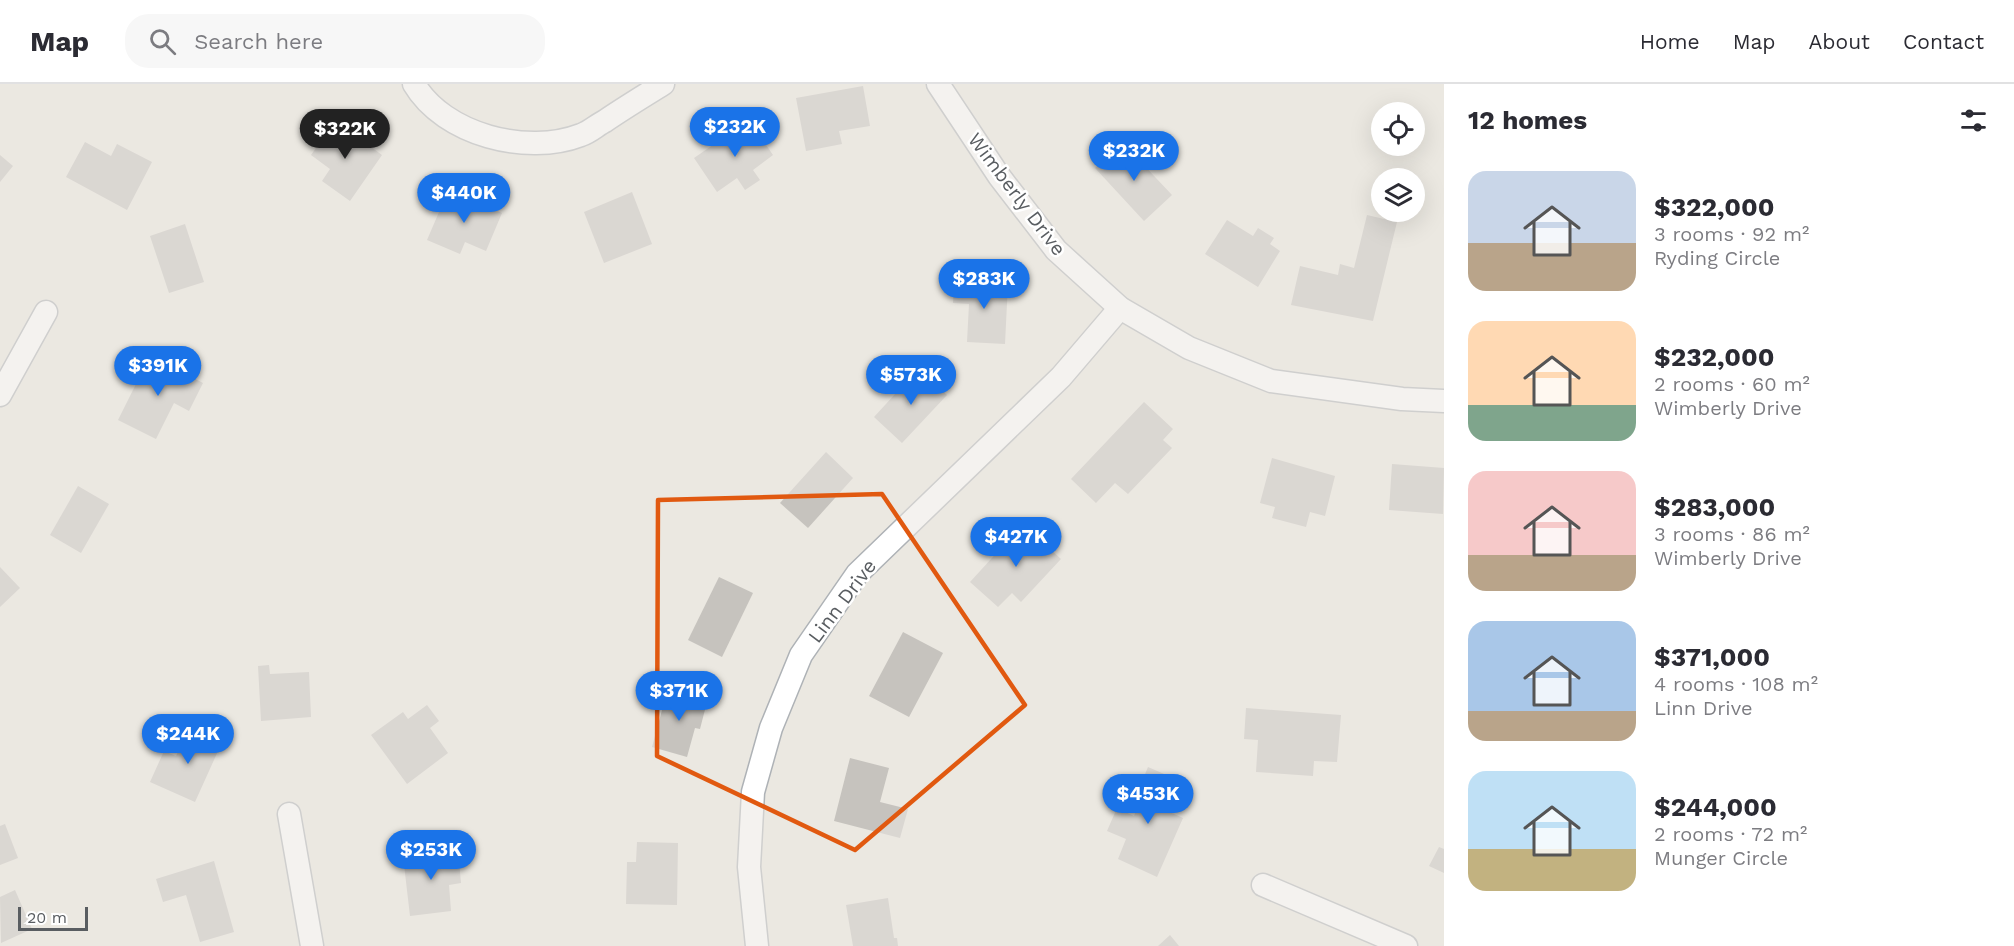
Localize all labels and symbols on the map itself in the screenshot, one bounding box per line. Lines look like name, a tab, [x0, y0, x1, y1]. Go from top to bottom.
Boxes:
pin: $232K	[693, 107, 777, 158]
pin: $322K	[303, 109, 387, 160]
street label: Wimberly Drive	[963, 128, 1071, 260]
pin: $232K	[1092, 131, 1176, 182]
pin: $440K	[422, 173, 506, 224]
pin: $283K	[942, 259, 1026, 310]
pin: $391K	[116, 346, 200, 397]
pin: $573K	[869, 355, 953, 406]
pin: $427K	[974, 517, 1058, 568]
street label: Linn Drive	[803, 554, 881, 648]
pin: $371K	[637, 671, 721, 722]
pin: $244K	[146, 714, 230, 765]
pin: $453K	[1106, 774, 1190, 825]
pin: $253K	[389, 830, 473, 881]
scale bar	[18, 904, 88, 932]

